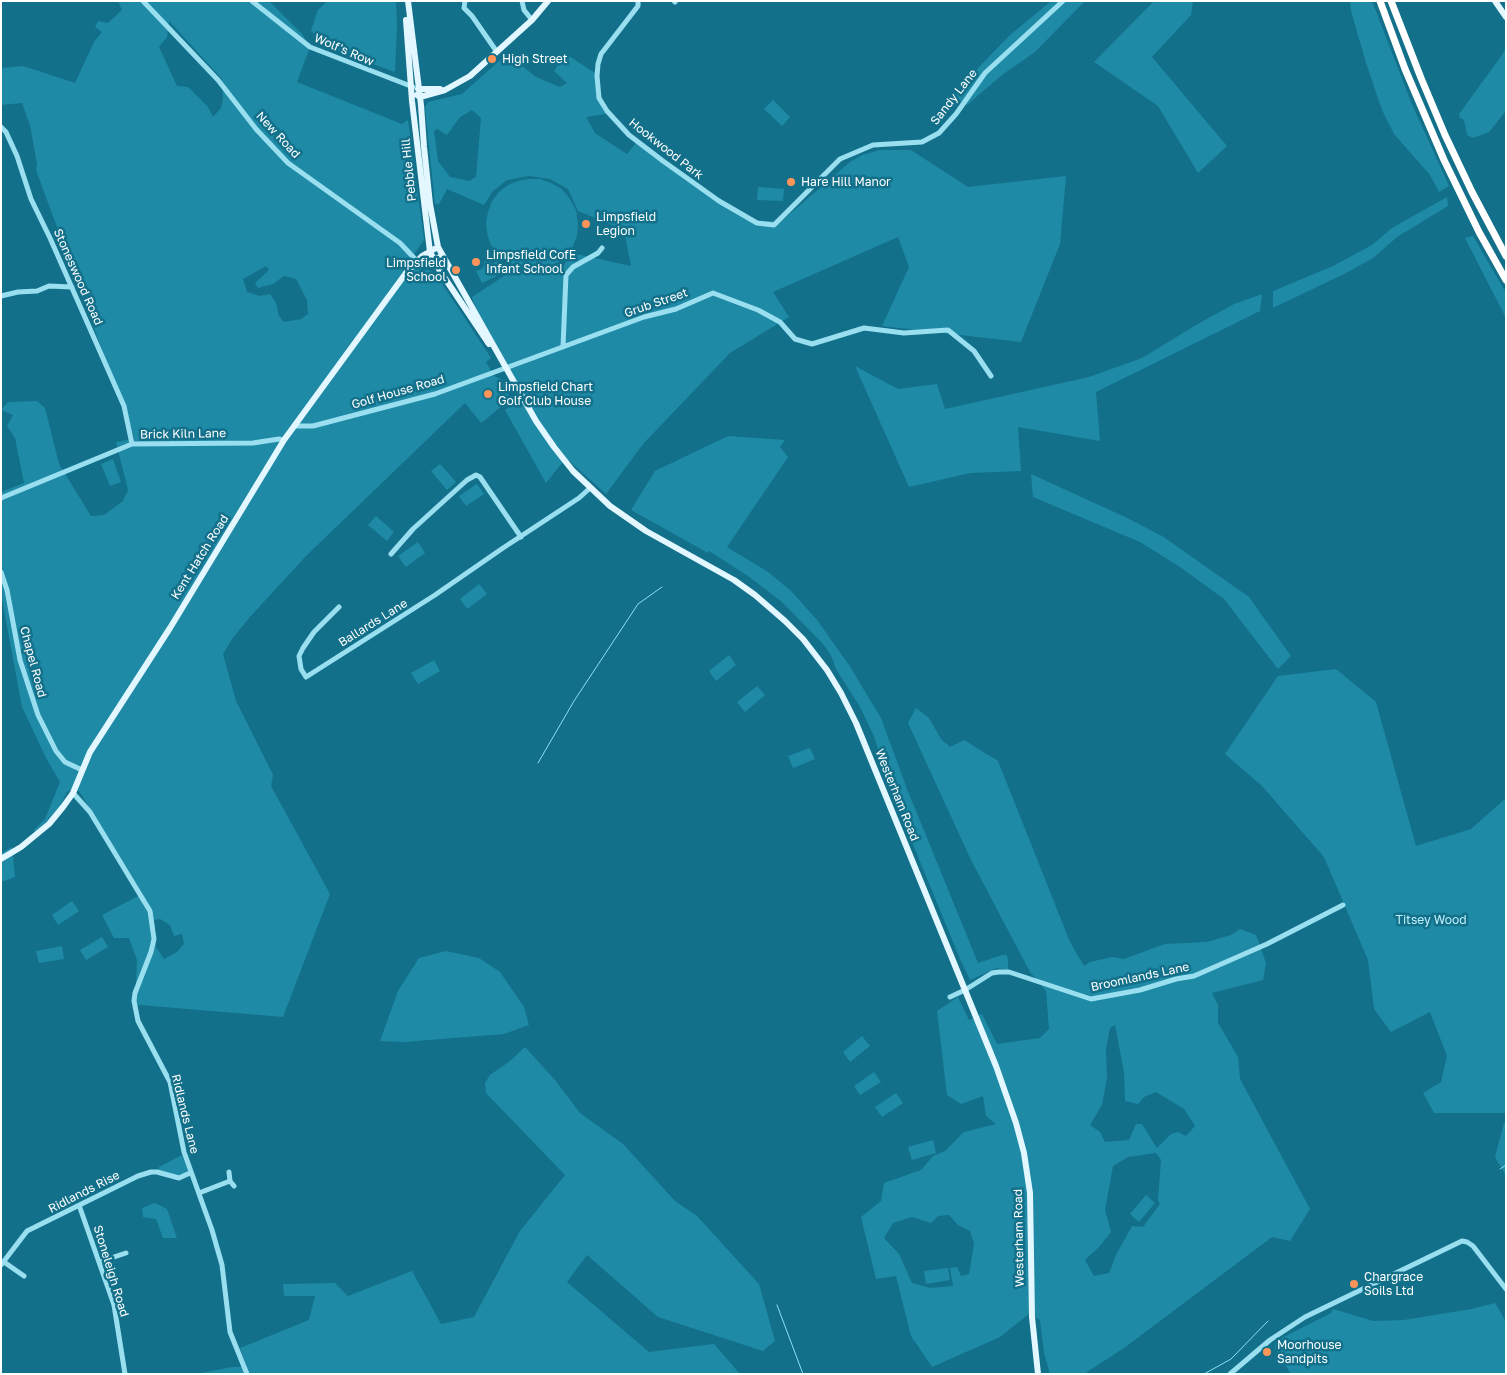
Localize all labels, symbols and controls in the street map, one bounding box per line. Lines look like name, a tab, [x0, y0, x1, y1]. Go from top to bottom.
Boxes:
street label: Wolf's Row	[312, 31, 376, 69]
place label: High Street	[502, 52, 568, 66]
marker: High Street	[486, 53, 498, 65]
street label: Sandy Lane	[928, 66, 980, 128]
street label: New Road	[253, 109, 303, 161]
street label: Hookwood Park	[626, 115, 706, 183]
street label: Pebble Hill	[399, 138, 419, 202]
place label: Hare Hill Manor	[801, 175, 891, 189]
marker: Hare Hill Manor	[785, 176, 797, 188]
place label: Limpsfield Legion	[596, 210, 656, 238]
marker: Limpsfield Legion	[580, 218, 592, 230]
street label: Stoneswood Road	[50, 227, 106, 327]
place label: Limpsfield CofE Infant School	[486, 248, 576, 276]
place label: Limpsfield School	[386, 256, 446, 284]
marker: Limpsfield CofE Infant School	[470, 256, 482, 268]
marker: Limpsfield School	[450, 264, 462, 276]
street label: Grub Street	[622, 285, 690, 321]
street label: Golf House Road	[350, 372, 446, 412]
place label: Limpsfield Chart Golf Club House	[498, 380, 593, 408]
marker: Limpsfield Chart Golf Club House	[482, 388, 494, 400]
street label: Brick Kiln Lane	[140, 426, 226, 442]
street label: Kent Hatch Road	[168, 512, 232, 602]
street label: Ballards Lane	[336, 596, 410, 650]
street label: Chapel Road	[17, 625, 49, 699]
street label: Westerham Road	[872, 747, 922, 843]
park label: Titsey Wood	[1395, 913, 1467, 927]
street label: Broomlands Lane	[1089, 960, 1191, 994]
street label: Ridlands Lane	[168, 1073, 202, 1155]
street label: Ridlands Rise	[46, 1168, 122, 1216]
street label: Westerham Road	[1011, 1189, 1027, 1287]
street label: Stoneleigh Road	[90, 1224, 132, 1318]
place label: Chargrace Soils Ltd	[1364, 1270, 1423, 1298]
marker: Chargrace Soils Ltd	[1348, 1278, 1360, 1290]
place label: Moorhouse Sandpits	[1277, 1338, 1342, 1366]
marker: Moorhouse Sandpits	[1261, 1346, 1273, 1358]

